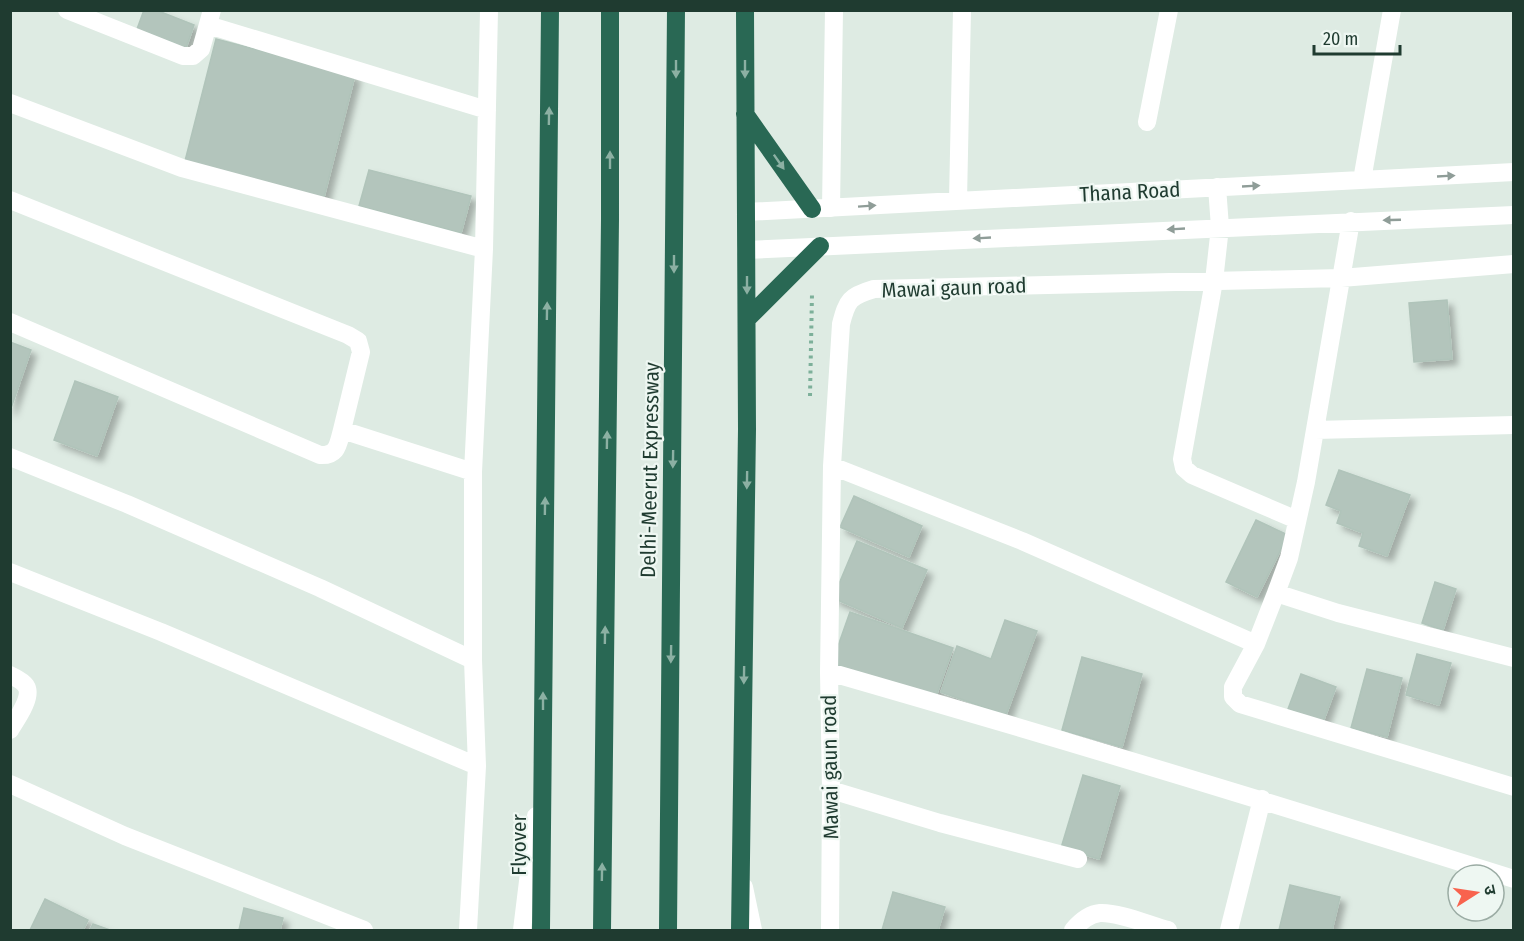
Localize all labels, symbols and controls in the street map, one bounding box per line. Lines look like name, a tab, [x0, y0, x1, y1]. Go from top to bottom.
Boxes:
scale bar	[1314, 18, 1400, 56]
text: 20 m	[1323, 28, 1358, 50]
one-way arrow	[671, 59, 681, 78]
one-way arrow	[740, 59, 750, 78]
one-way arrow	[544, 107, 554, 126]
one-way arrow	[605, 151, 615, 170]
one-way arrow	[773, 153, 785, 169]
one-way arrow	[1436, 171, 1455, 180]
street label: Thana Road	[1079, 176, 1181, 208]
one-way arrow	[1241, 181, 1260, 190]
one-way arrow	[858, 201, 877, 211]
one-way arrow	[1383, 215, 1402, 224]
one-way arrow	[1167, 225, 1186, 234]
one-way arrow	[972, 234, 991, 243]
one-way arrow	[670, 254, 679, 273]
street label: Mawai gaun road	[881, 272, 1027, 304]
one-way arrow	[742, 275, 751, 294]
one-way arrow	[542, 302, 552, 321]
street label: Delhi-Meerut Expressway	[635, 361, 665, 578]
one-way arrow	[602, 431, 612, 450]
one-way arrow	[668, 449, 678, 468]
one-way arrow	[742, 470, 752, 489]
one-way arrow	[540, 497, 550, 516]
one-way arrow	[600, 626, 610, 645]
one-way arrow	[666, 644, 676, 663]
one-way arrow	[739, 665, 749, 684]
one-way arrow	[538, 692, 548, 711]
street label: Mawai gaun road	[816, 694, 844, 840]
street label: Flyover	[506, 814, 532, 876]
one-way arrow	[597, 863, 607, 882]
north arrow	[1446, 863, 1506, 923]
text: उ	[1480, 883, 1501, 897]

